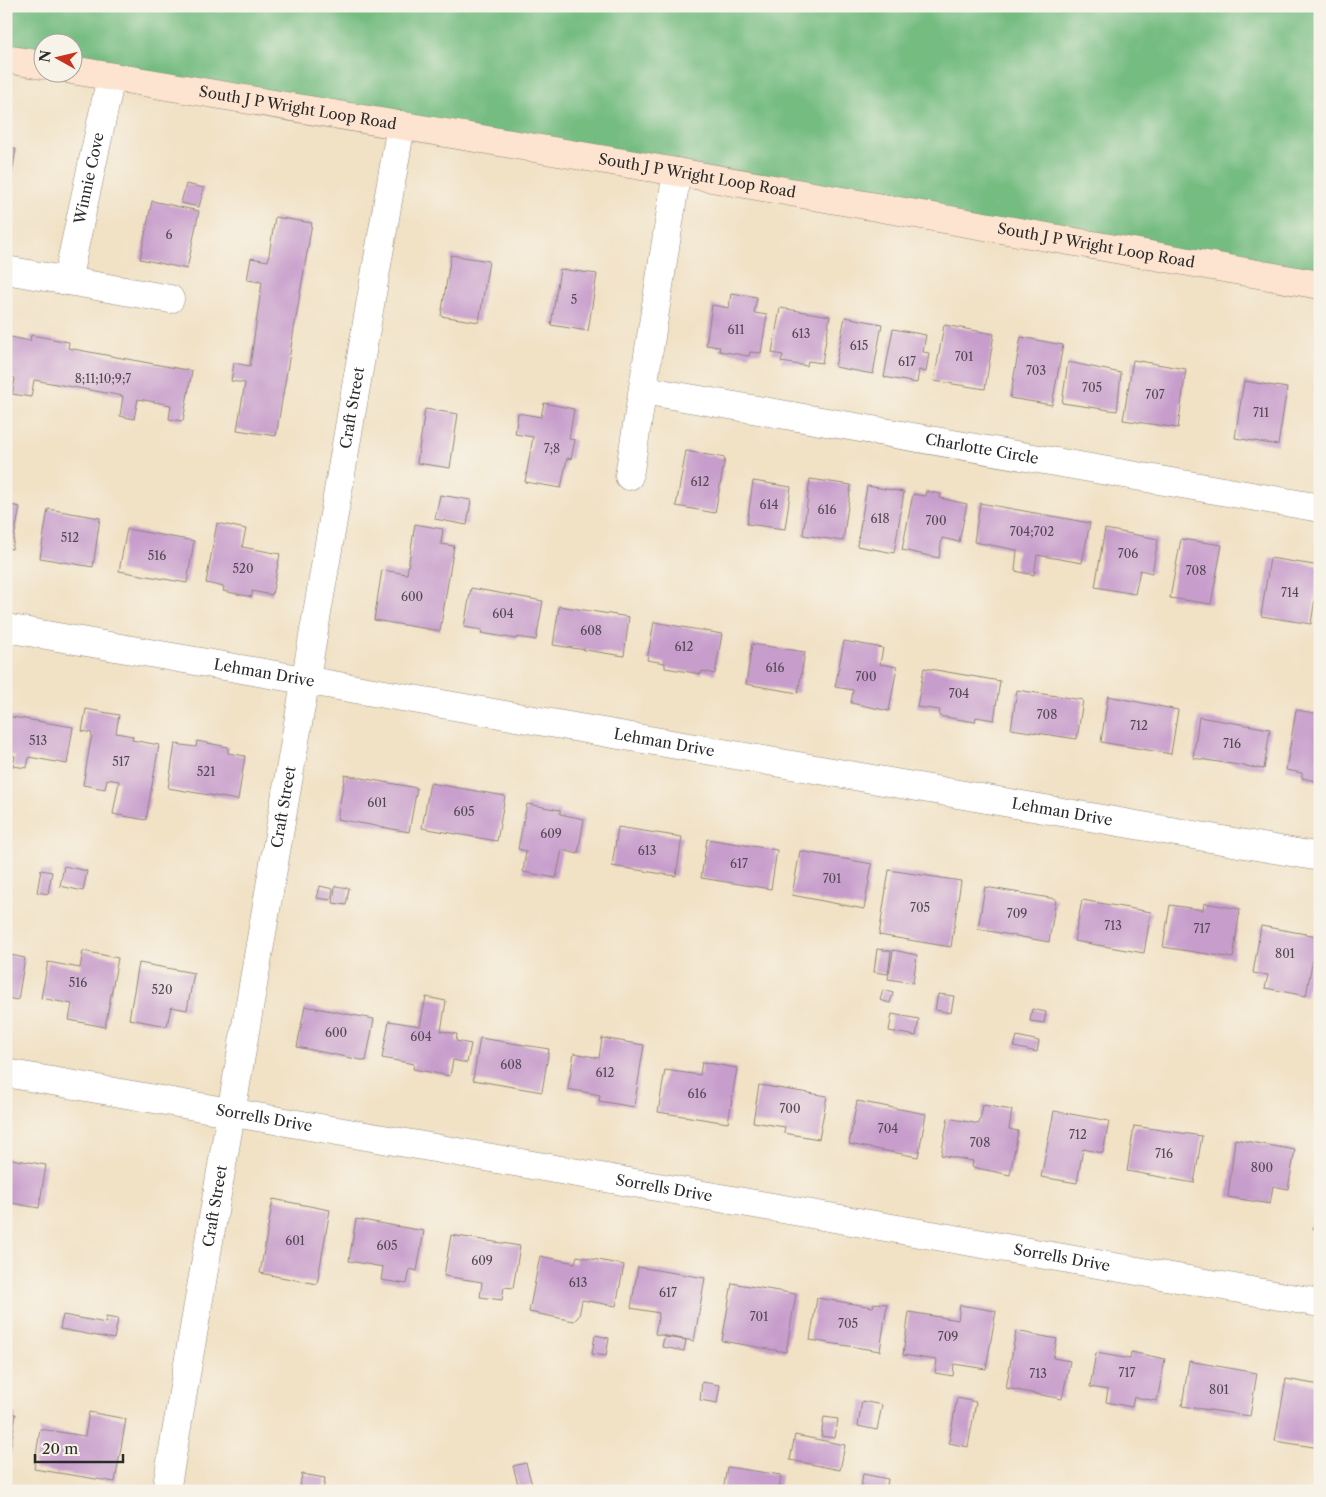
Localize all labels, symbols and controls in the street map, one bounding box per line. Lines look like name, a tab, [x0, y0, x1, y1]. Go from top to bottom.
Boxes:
north arrow	[32, 32, 82, 82]
text: N	[35, 49, 55, 63]
street label: South J P Wright Loop Road	[198, 82, 398, 134]
street label: Winnie Cove	[69, 131, 108, 227]
street label: South J P Wright Loop Road	[597, 149, 797, 202]
street label: South J P Wright Loop Road	[996, 218, 1196, 272]
house number: 6	[165, 227, 173, 242]
house number: 5	[571, 292, 577, 307]
house number: 611	[727, 322, 745, 337]
house number: 613	[792, 326, 810, 341]
house number: 615	[850, 338, 868, 353]
house number: 701	[955, 349, 973, 364]
house number: 617	[898, 354, 916, 369]
house number: 703	[1026, 363, 1046, 378]
street label: Craft Street	[335, 365, 368, 450]
house number: 8;11;10;9;7	[75, 371, 131, 386]
house number: 705	[1082, 380, 1102, 395]
house number: 707	[1145, 387, 1165, 402]
house number: 711	[1253, 405, 1269, 420]
street label: Charlotte Circle	[924, 429, 1040, 468]
house number: 7;8	[544, 441, 560, 456]
house number: 612	[691, 474, 710, 489]
house number: 614	[759, 497, 779, 512]
house number: 616	[817, 502, 837, 517]
house number: 618	[870, 511, 890, 526]
house number: 700	[925, 513, 947, 528]
house number: 704;702	[1010, 524, 1054, 539]
house number: 512	[61, 530, 79, 545]
house number: 706	[1118, 546, 1138, 561]
house number: 516	[148, 548, 166, 563]
house number: 520	[232, 561, 254, 576]
house number: 708	[1186, 563, 1206, 578]
house number: 714	[1281, 585, 1299, 600]
house number: 600	[401, 589, 423, 604]
house number: 604	[492, 606, 514, 621]
house number: 608	[580, 623, 602, 638]
house number: 612	[675, 639, 694, 654]
street label: Lehman Drive	[212, 654, 316, 691]
house number: 616	[765, 660, 785, 675]
house number: 700	[855, 669, 877, 684]
house number: 704	[949, 686, 969, 701]
house number: 708	[1037, 707, 1057, 722]
house number: 712	[1130, 718, 1148, 733]
street label: Lehman Drive	[612, 724, 716, 760]
house number: 513	[29, 733, 47, 748]
house number: 716	[1223, 736, 1241, 751]
house number: 517	[112, 754, 130, 769]
house number: 521	[197, 764, 215, 779]
street label: Craft Street	[267, 764, 300, 849]
street label: Lehman Drive	[1010, 793, 1114, 830]
house number: 601	[367, 795, 387, 810]
house number: 605	[453, 804, 475, 819]
house number: 609	[540, 826, 562, 841]
house number: 613	[638, 843, 656, 858]
house number: 617	[730, 856, 748, 871]
house number: 701	[823, 871, 841, 886]
house number: 705	[910, 900, 930, 915]
house number: 709	[1007, 906, 1027, 921]
house number: 713	[1104, 918, 1122, 933]
house number: 717	[1194, 921, 1211, 936]
house number: 801	[1275, 946, 1295, 961]
house number: 516	[69, 975, 87, 990]
house number: 520	[151, 982, 173, 997]
house number: 600	[325, 1025, 347, 1040]
house number: 604	[410, 1029, 432, 1044]
house number: 608	[500, 1057, 522, 1072]
house number: 612	[596, 1065, 615, 1080]
house number: 616	[687, 1086, 707, 1101]
street label: Sorrells Drive	[214, 1100, 314, 1135]
house number: 700	[779, 1101, 801, 1116]
house number: 704	[878, 1121, 898, 1136]
house number: 712	[1069, 1127, 1087, 1142]
house number: 708	[970, 1135, 990, 1150]
house number: 716	[1155, 1146, 1173, 1161]
house number: 800	[1251, 1160, 1273, 1175]
street label: Craft Street	[198, 1163, 231, 1248]
street label: Sorrells Drive	[614, 1170, 714, 1205]
house number: 601	[285, 1233, 305, 1248]
house number: 605	[376, 1238, 398, 1253]
street label: Sorrells Drive	[1012, 1240, 1112, 1275]
house number: 609	[471, 1253, 493, 1268]
house number: 613	[569, 1275, 587, 1290]
house number: 617	[659, 1285, 677, 1300]
house number: 701	[750, 1309, 768, 1324]
house number: 705	[838, 1316, 858, 1331]
house number: 709	[938, 1329, 958, 1344]
house number: 717	[1119, 1365, 1136, 1380]
house number: 713	[1029, 1366, 1047, 1381]
house number: 801	[1209, 1382, 1229, 1397]
scale bar	[35, 1432, 122, 1464]
text: 20 m	[42, 1439, 78, 1458]

